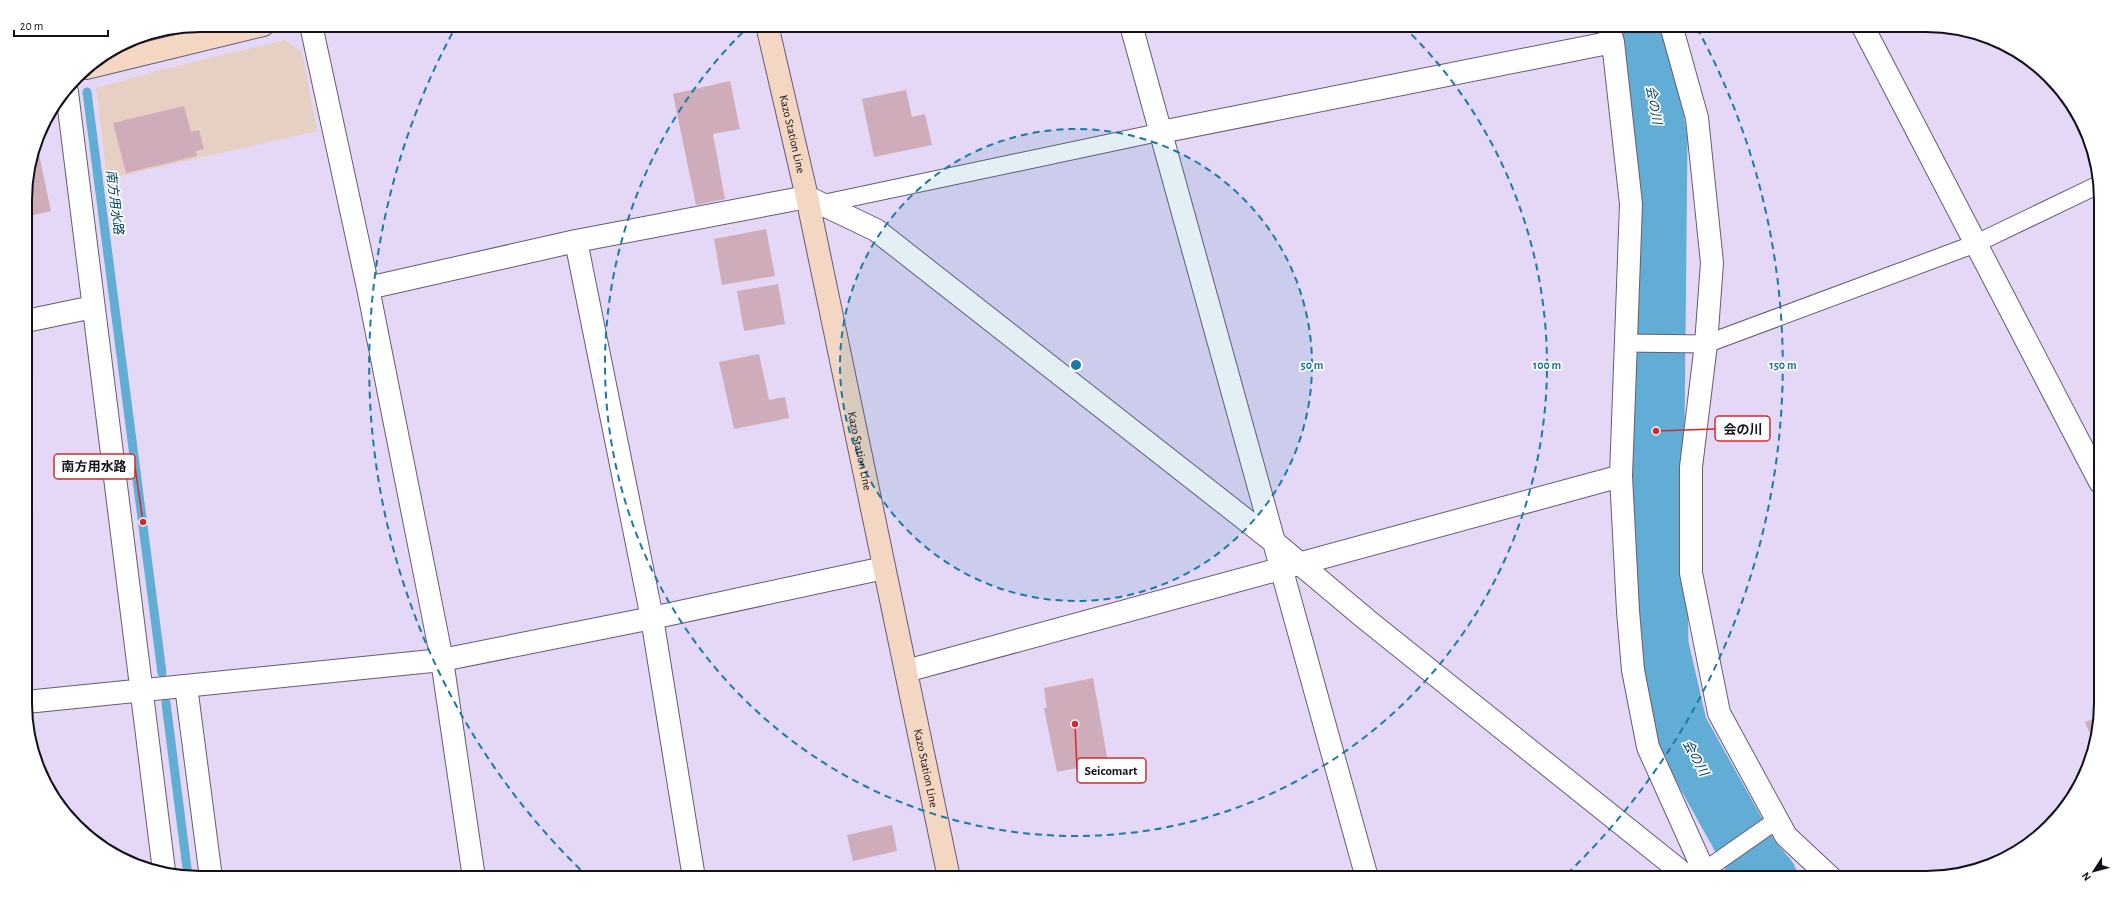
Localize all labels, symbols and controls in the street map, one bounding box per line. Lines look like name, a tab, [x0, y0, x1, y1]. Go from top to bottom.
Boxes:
scale bar	[14, 12, 108, 38]
text: 20 m	[20, 20, 43, 32]
water label: 会の川	[1643, 84, 1664, 127]
street label: Kazo Station Line	[777, 94, 807, 174]
water label: 南方用水路	[104, 169, 126, 236]
centre of rings	[1069, 358, 1083, 372]
text: 50 m	[1301, 359, 1324, 371]
text: 100 m	[1533, 359, 1561, 371]
text: 150 m	[1769, 359, 1797, 371]
street label: Kazo Station Line	[846, 411, 874, 491]
callout: 会の川	[1715, 416, 1770, 441]
text: 会の川	[1723, 422, 1763, 437]
callout: 南方用水路	[54, 454, 135, 479]
text: 南方用水路	[61, 459, 127, 474]
street label: Kazo Station Line	[912, 728, 940, 809]
water label: 会の川	[1680, 737, 1712, 780]
callout: Seicomart	[1077, 758, 1146, 783]
text: Seicomart	[1085, 765, 1138, 778]
north arrow	[2074, 851, 2114, 891]
text: N	[2080, 870, 2093, 883]

